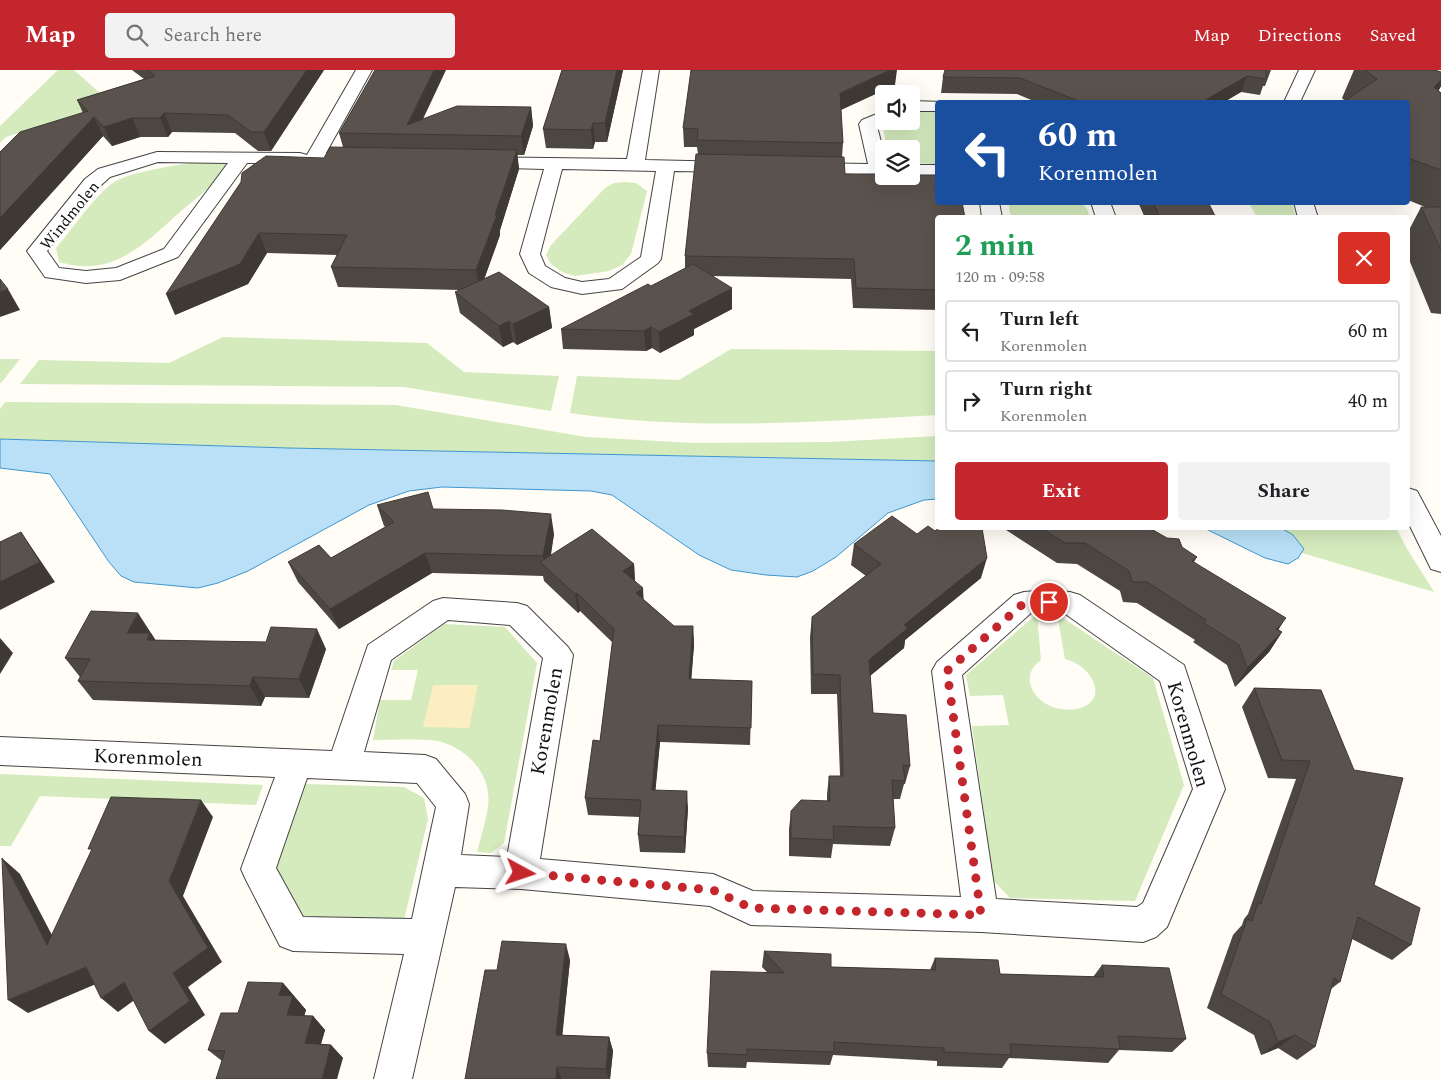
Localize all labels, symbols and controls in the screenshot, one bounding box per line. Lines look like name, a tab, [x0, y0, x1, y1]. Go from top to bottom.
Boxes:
search box	[105, 13, 455, 58]
text: Map	[25, 17, 75, 53]
icon: search	[123, 21, 151, 49]
text: Search here	[163, 21, 262, 50]
text: Map	[1194, 22, 1230, 49]
text: Directions	[1258, 22, 1342, 49]
text: Saved	[1370, 22, 1416, 49]
map controls	[875, 85, 920, 185]
button: sound	[875, 85, 920, 130]
text: 60 m	[1038, 109, 1118, 162]
icon: left	[955, 120, 1020, 185]
button: layers	[875, 140, 920, 185]
text: Korenmolen	[1038, 157, 1158, 190]
street label: Windmolen	[34, 176, 105, 255]
text: 2 min	[955, 223, 1035, 269]
button: close	[1338, 232, 1390, 284]
text: 120 m · 09:58	[955, 265, 1045, 289]
text: Turn left	[1000, 305, 1079, 334]
icon: left	[957, 317, 985, 345]
text: 60 m	[1348, 317, 1388, 346]
text: Korenmolen	[1000, 334, 1087, 358]
text: Turn right	[1000, 375, 1093, 404]
icon: right	[957, 387, 985, 415]
text: 40 m	[1348, 387, 1388, 416]
text: Korenmolen	[1000, 404, 1087, 428]
button: Exit	[955, 462, 1168, 520]
button: Share	[1178, 462, 1390, 520]
pin	[1028, 581, 1070, 623]
icon: arrive	[1035, 588, 1063, 616]
street label: Korenmolen	[523, 665, 571, 778]
street label: Korenmolen	[1159, 678, 1218, 791]
street label: Korenmolen	[93, 741, 203, 775]
position arrow	[494, 846, 546, 898]

